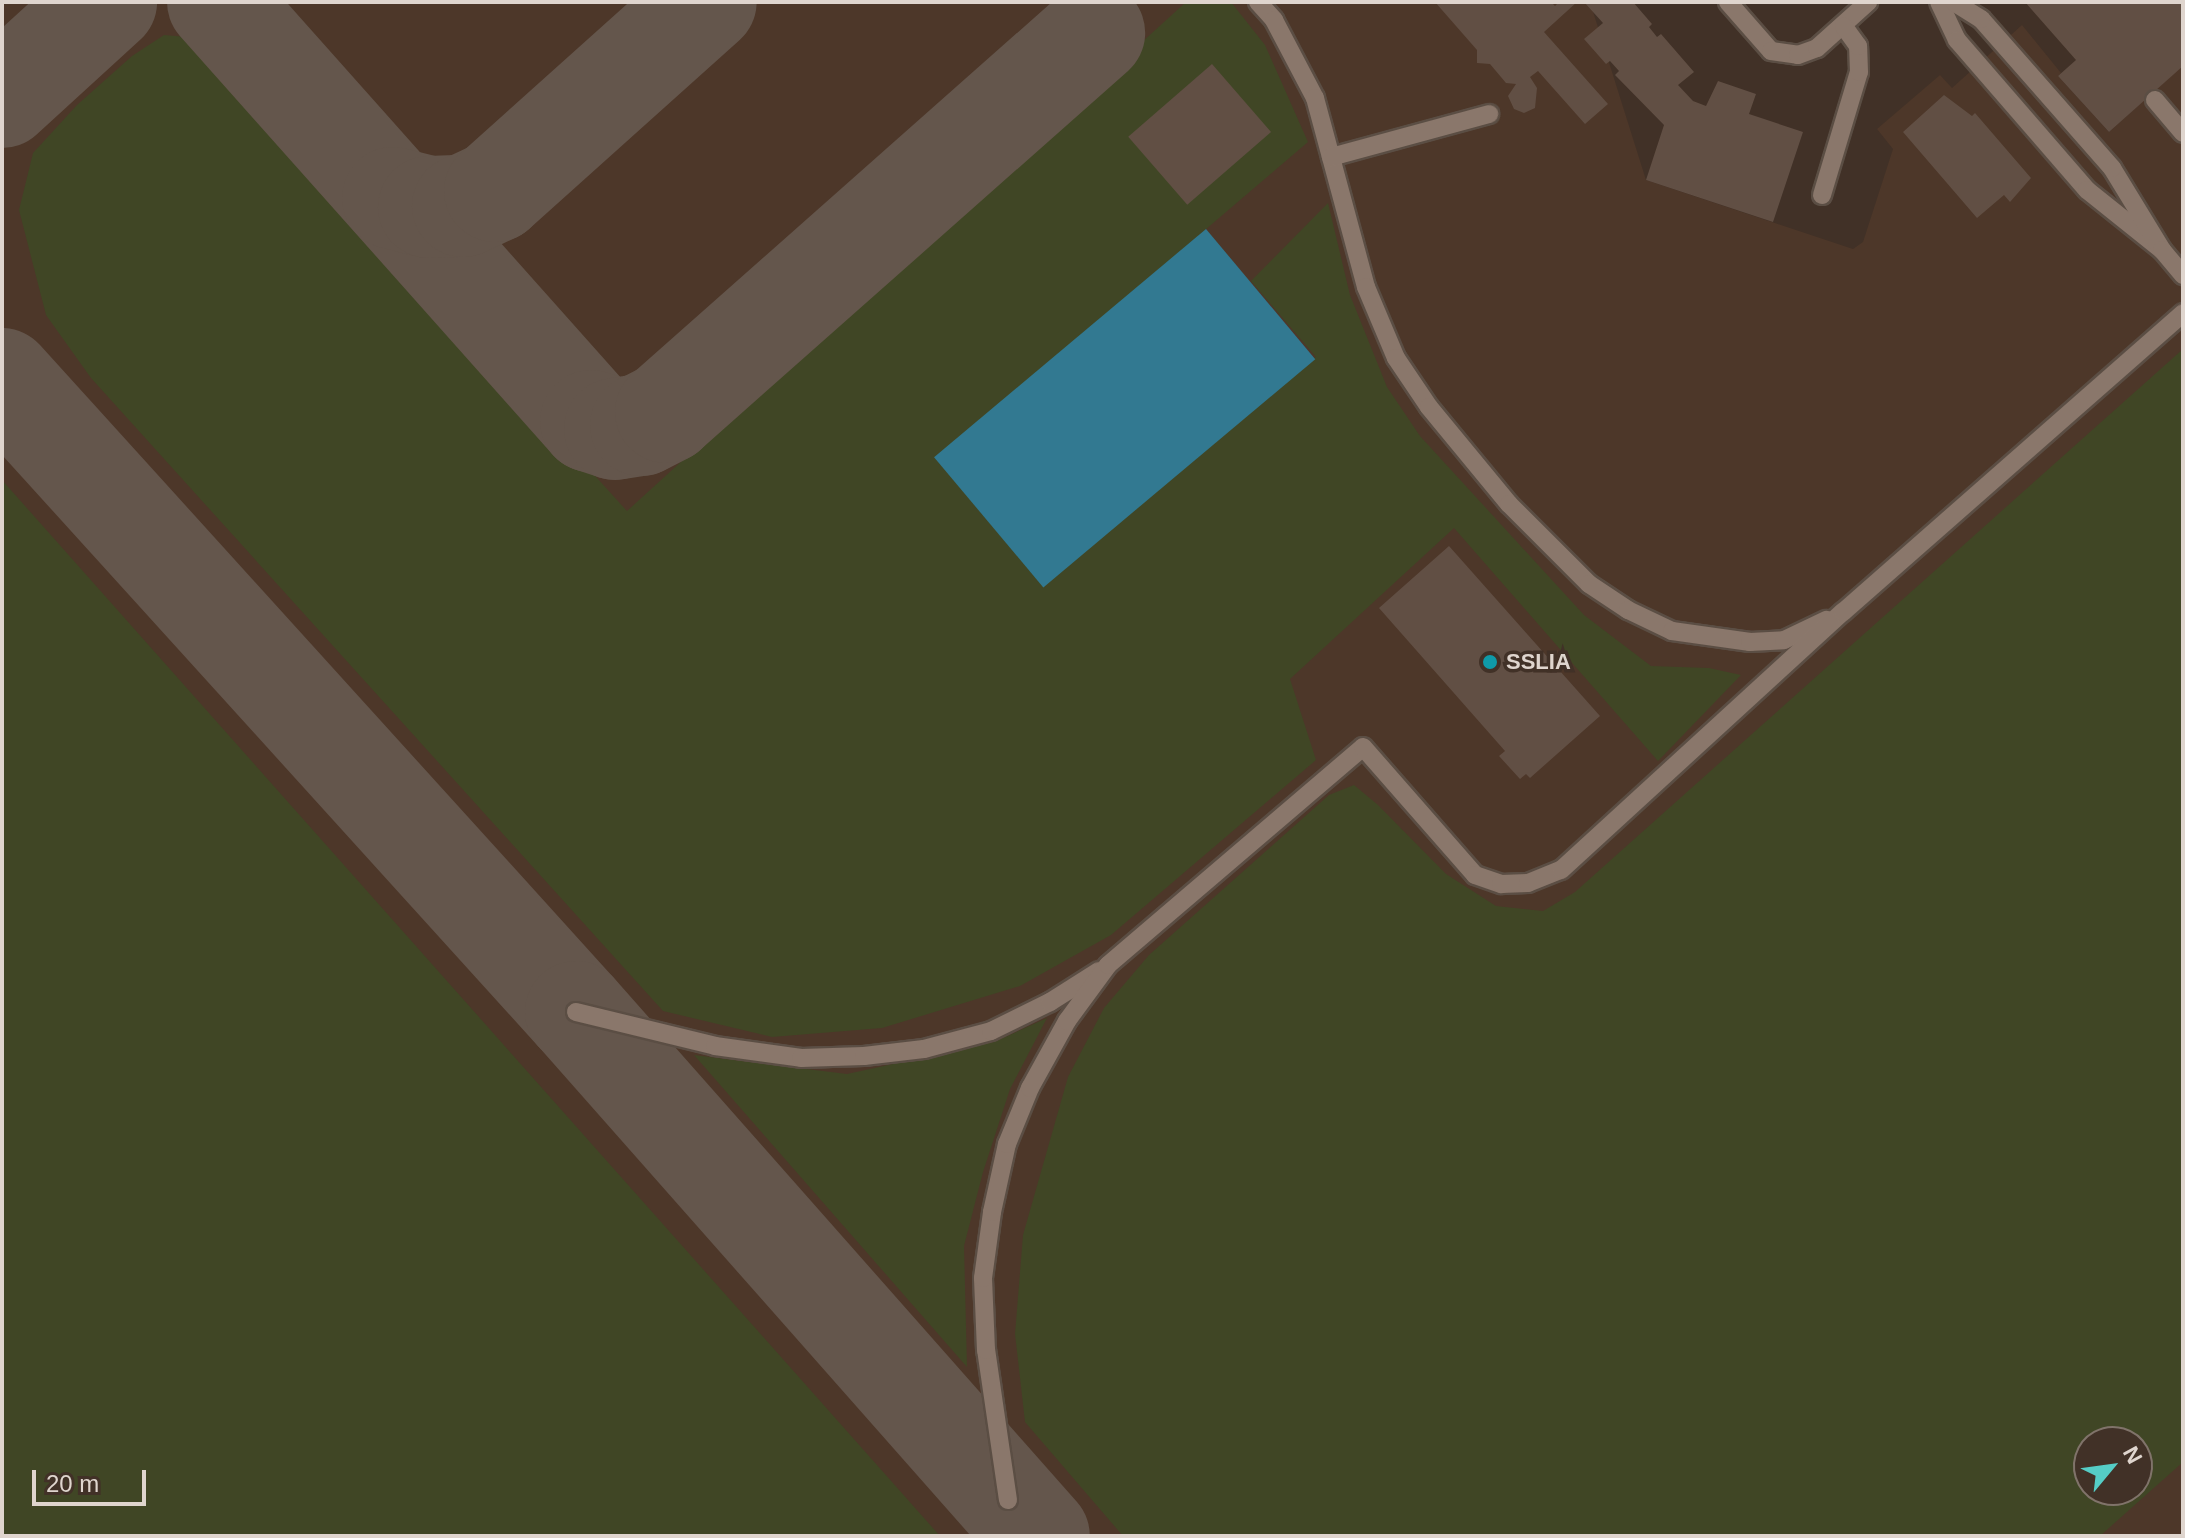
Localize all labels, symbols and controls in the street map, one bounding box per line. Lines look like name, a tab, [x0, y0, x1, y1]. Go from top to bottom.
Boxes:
place label: SSLIA	[1506, 649, 1571, 675]
marker: SSLIA	[1481, 653, 1499, 671]
north arrow	[2073, 1426, 2153, 1506]
text: N	[2118, 1442, 2147, 1468]
scale bar	[36, 1454, 150, 1504]
text: 20 m	[46, 1470, 99, 1497]

